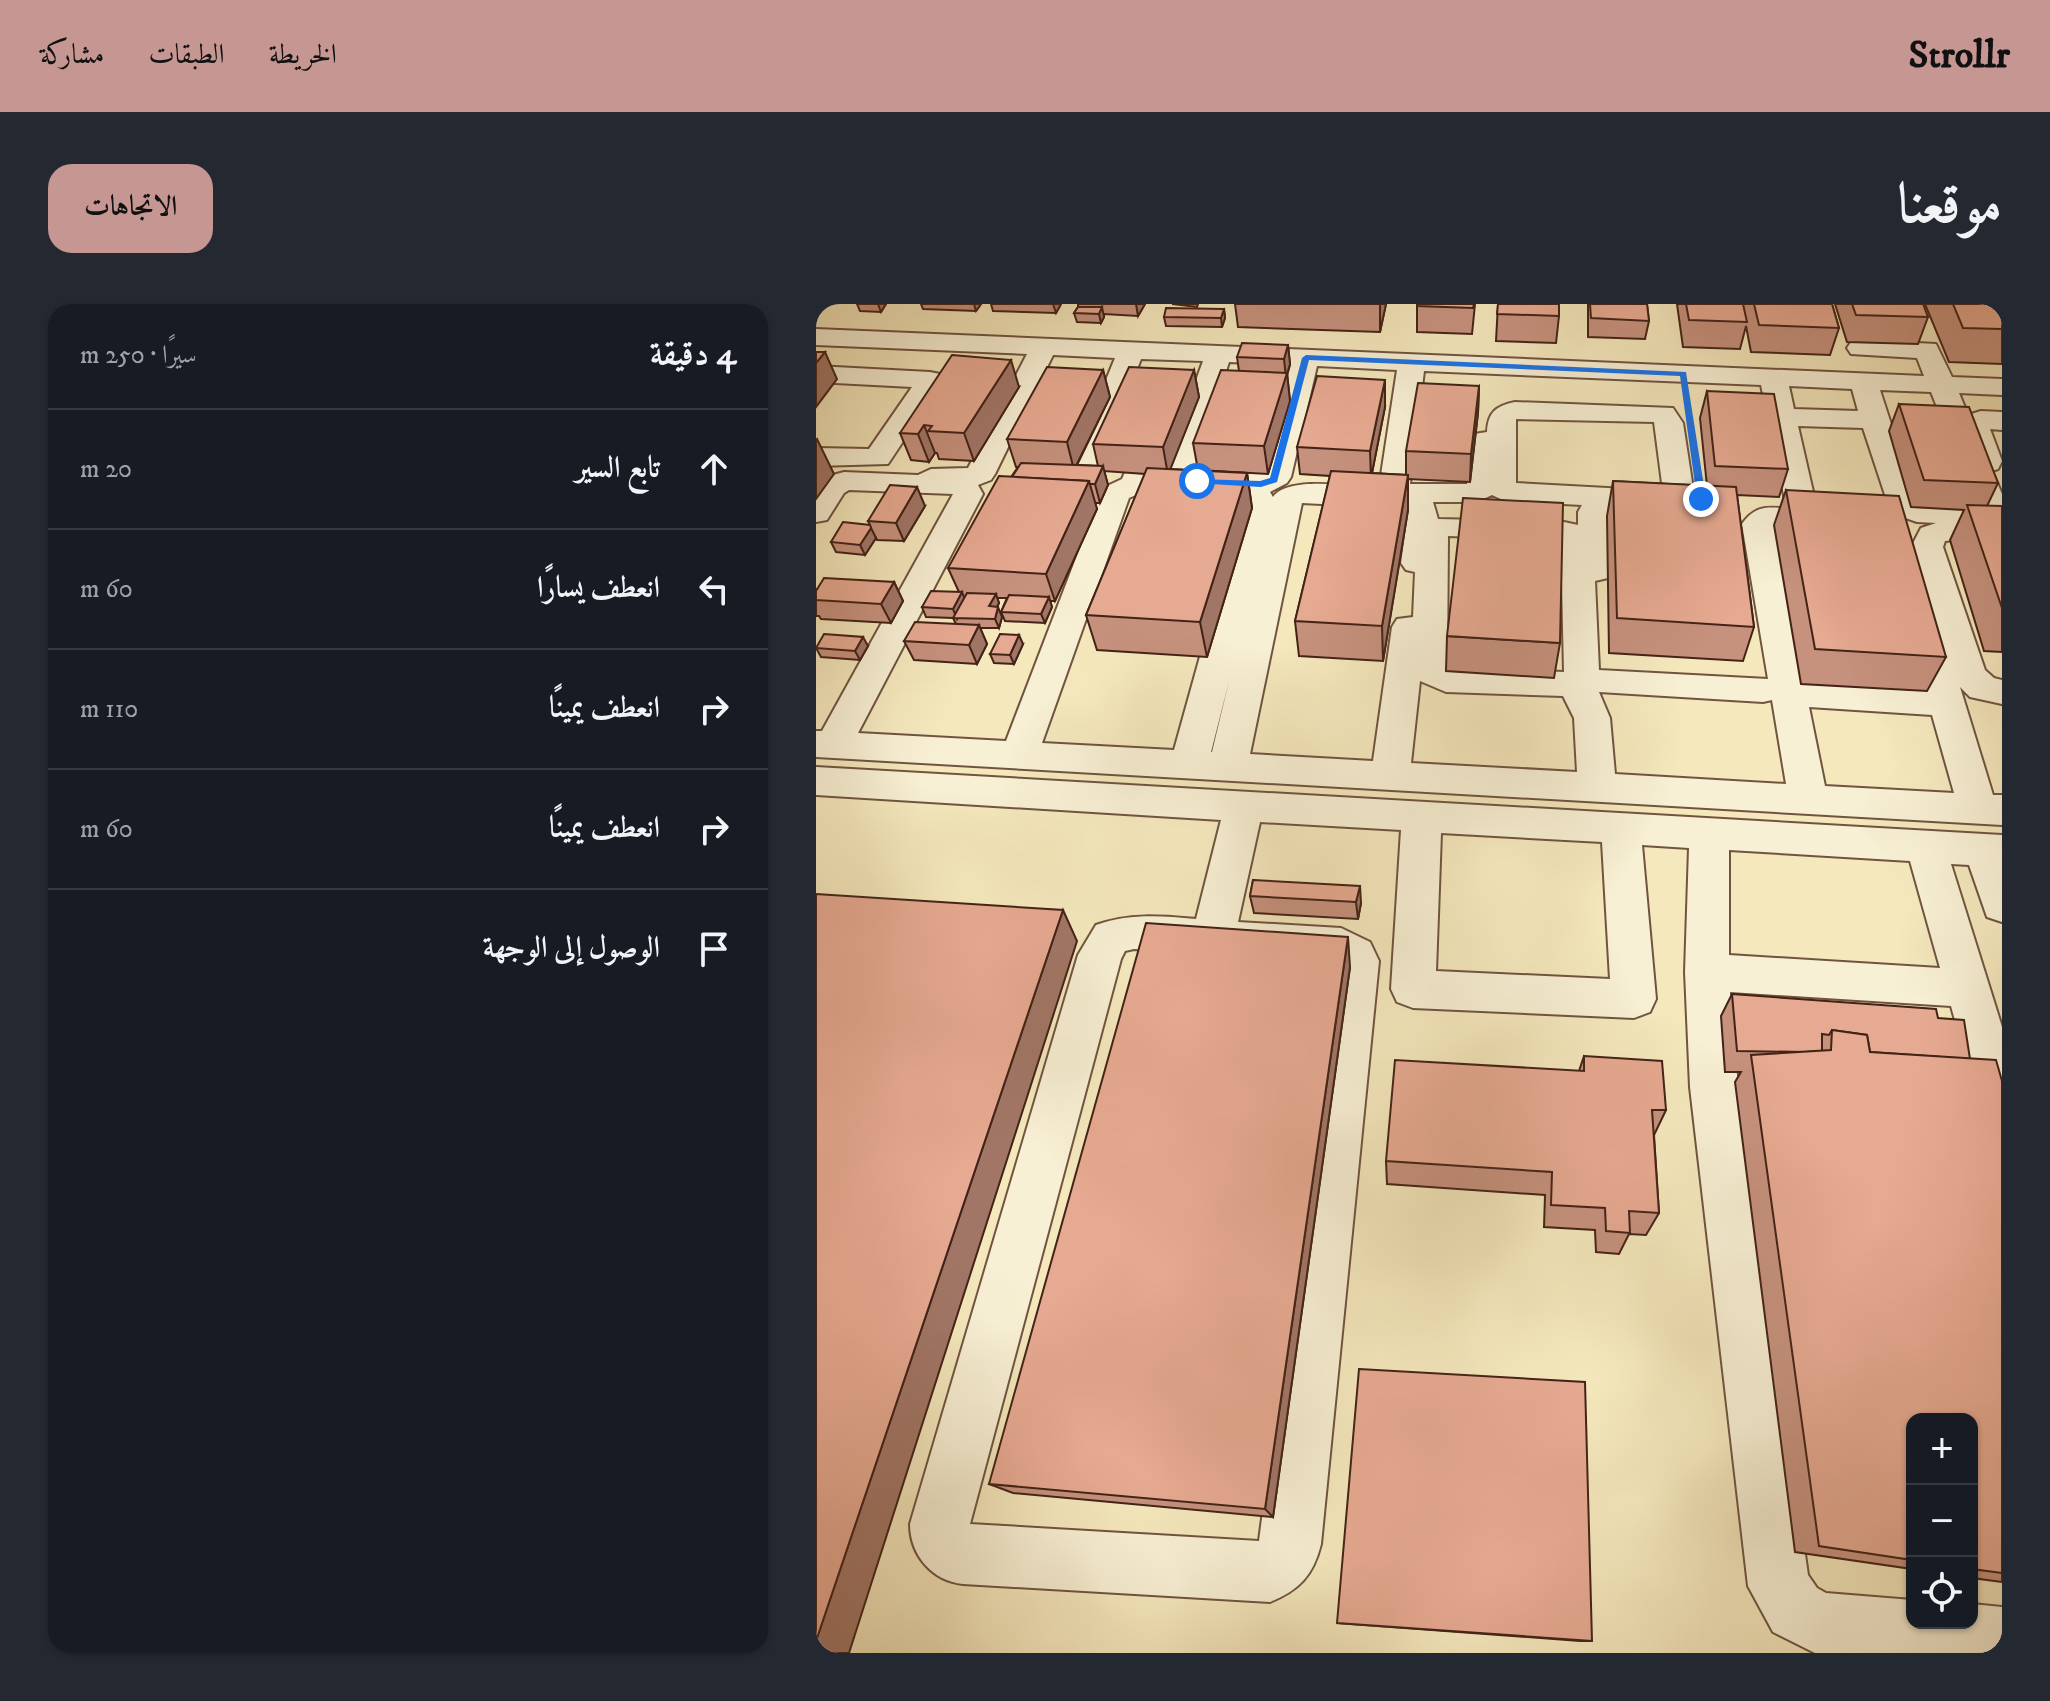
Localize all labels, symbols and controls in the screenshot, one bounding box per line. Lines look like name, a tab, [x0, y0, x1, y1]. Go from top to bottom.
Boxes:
text: Strollr	[1908, 32, 2010, 80]
text: مشاركة	[40, 37, 104, 72]
text: الطبقات	[148, 37, 225, 72]
text: الخريطة	[269, 37, 337, 72]
button: الاتجاهات	[48, 164, 213, 253]
text: موقعنا	[1897, 171, 2002, 241]
text: 4 دقيقة	[650, 333, 736, 375]
text: سيرًا · 250 m	[80, 339, 197, 372]
icon: ahead	[692, 447, 736, 491]
text: تابع السير	[575, 450, 660, 487]
text: 20 m	[80, 453, 132, 486]
route start	[1179, 463, 1215, 499]
route end	[1683, 481, 1719, 517]
icon: left	[692, 567, 736, 611]
text: انعطف يسارًا	[537, 570, 660, 607]
text: 60 m	[80, 573, 133, 606]
icon: right	[692, 687, 736, 731]
text: انعطف يمينًا	[549, 690, 660, 727]
text: 110 m	[80, 693, 138, 726]
icon: right	[692, 807, 736, 851]
text: انعطف يمينًا	[549, 810, 660, 847]
text: 60 m	[80, 813, 133, 846]
icon: arrive	[692, 927, 736, 971]
text: الوصول إلى الوجهة	[483, 930, 660, 967]
map controls	[1906, 1413, 1978, 1629]
button: +	[1906, 1413, 1978, 1485]
button: −	[1906, 1485, 1978, 1557]
button: locate	[1906, 1557, 1978, 1629]

